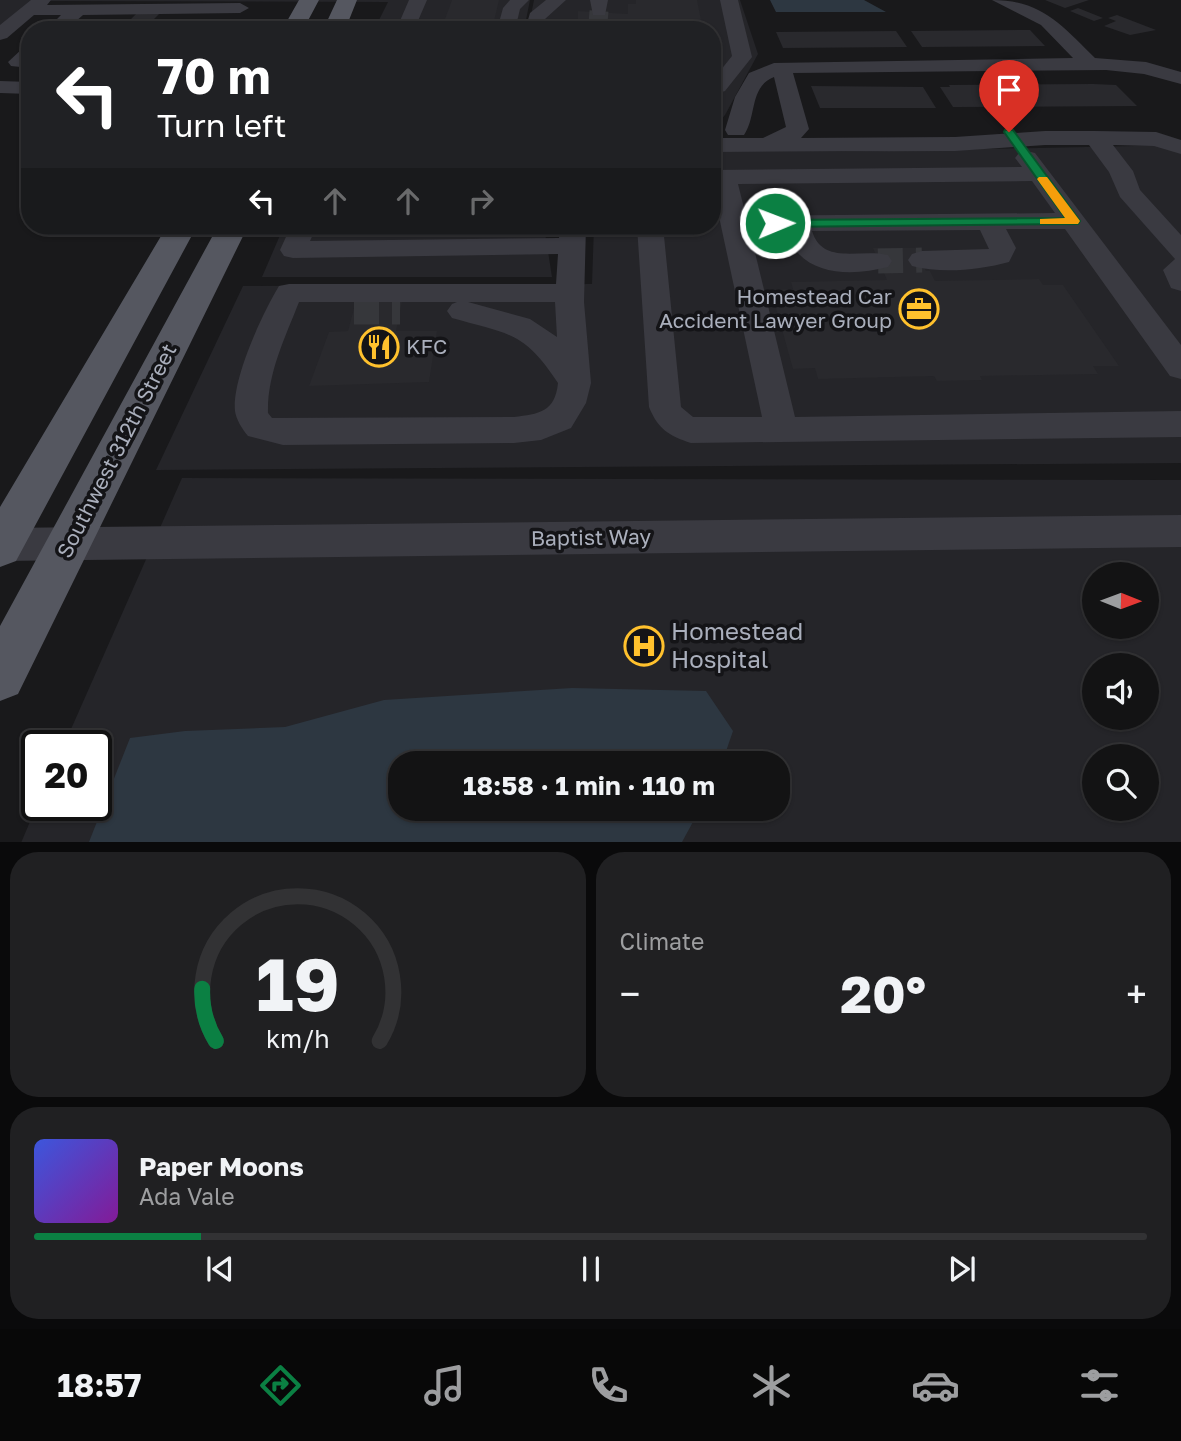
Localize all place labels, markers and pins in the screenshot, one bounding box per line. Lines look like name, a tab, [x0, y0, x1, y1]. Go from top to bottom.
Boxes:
pin	[979, 60, 1039, 132]
place label: Homestead Car Accident Lawyer Group	[659, 283, 892, 333]
office icon: Homestead Car Accident Lawyer Group	[898, 288, 940, 330]
restaurant icon: KFC	[358, 326, 400, 368]
place label: KFC	[406, 333, 447, 359]
place label: Homestead Hospital	[671, 616, 803, 673]
hospital icon: Homestead Hospital	[623, 625, 665, 667]

